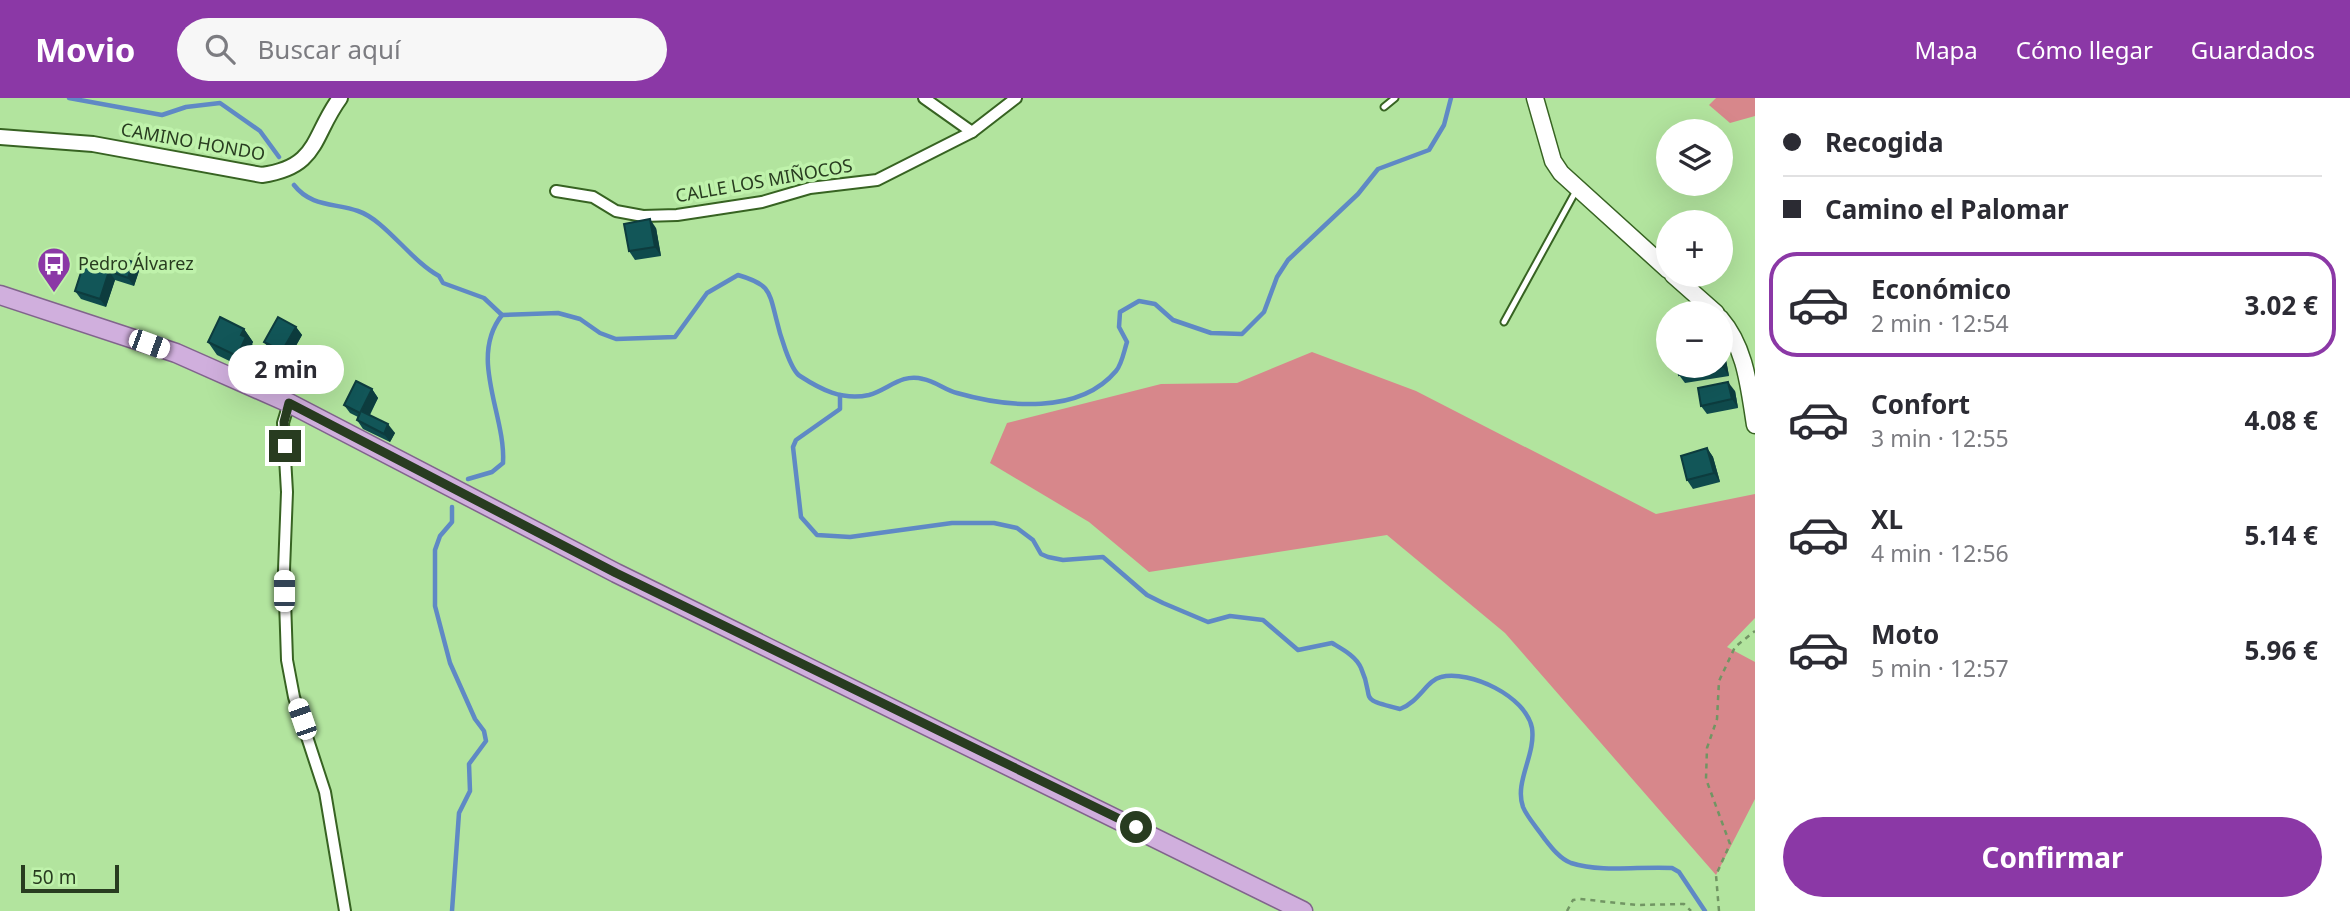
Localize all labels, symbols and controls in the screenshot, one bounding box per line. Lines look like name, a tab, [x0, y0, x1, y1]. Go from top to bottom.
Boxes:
search box	[177, 18, 667, 81]
text: Movio	[35, 27, 135, 72]
icon: search	[201, 30, 239, 68]
text: Buscar aquí	[257, 31, 401, 67]
text: Mapa	[1914, 33, 1978, 66]
text: Cómo llegar	[2016, 33, 2153, 66]
text: Guardados	[2191, 33, 2315, 66]
street label: CAMINO HONDO	[119, 117, 267, 166]
map controls	[1656, 119, 1733, 378]
button: layers	[1656, 119, 1733, 196]
text: Recogida	[1825, 124, 1943, 160]
street label: CALLE LOS MIÑOCOS	[673, 153, 854, 207]
text: Camino el Palomar	[1825, 191, 2069, 227]
button: +	[1656, 210, 1733, 287]
bus stop icon: Pedro Álvarez	[35, 245, 73, 294]
place label: Pedro Álvarez	[78, 251, 194, 275]
text: Económico	[1871, 271, 2011, 307]
icon: car	[1787, 273, 1850, 336]
text: 3.02 €	[2244, 287, 2318, 323]
button: −	[1656, 301, 1733, 378]
text: 2 min · 12:54	[1871, 307, 2009, 339]
car	[126, 327, 173, 361]
callout: 2 min	[227, 344, 343, 394]
text: 2 min	[254, 353, 318, 385]
text: Confort	[1871, 386, 1970, 422]
icon: car	[1787, 388, 1850, 451]
text: 4.08 €	[2244, 402, 2318, 438]
text: 3 min · 12:55	[1871, 422, 2009, 454]
route end	[269, 430, 301, 462]
text: XL	[1871, 501, 1903, 537]
icon: car	[1787, 503, 1850, 566]
text: 5.14 €	[2244, 517, 2318, 553]
text: 4 min · 12:56	[1871, 537, 2009, 569]
car	[274, 570, 295, 612]
text: Moto	[1871, 616, 1939, 652]
icon: car	[1787, 618, 1850, 681]
text: 5.96 €	[2244, 632, 2318, 668]
text: 5 min · 12:57	[1871, 652, 2009, 684]
car	[286, 696, 319, 742]
route start	[1120, 811, 1152, 843]
button: Confirmar	[1783, 817, 2322, 897]
scale bar	[21, 862, 119, 894]
text: 50 m	[32, 864, 76, 890]

